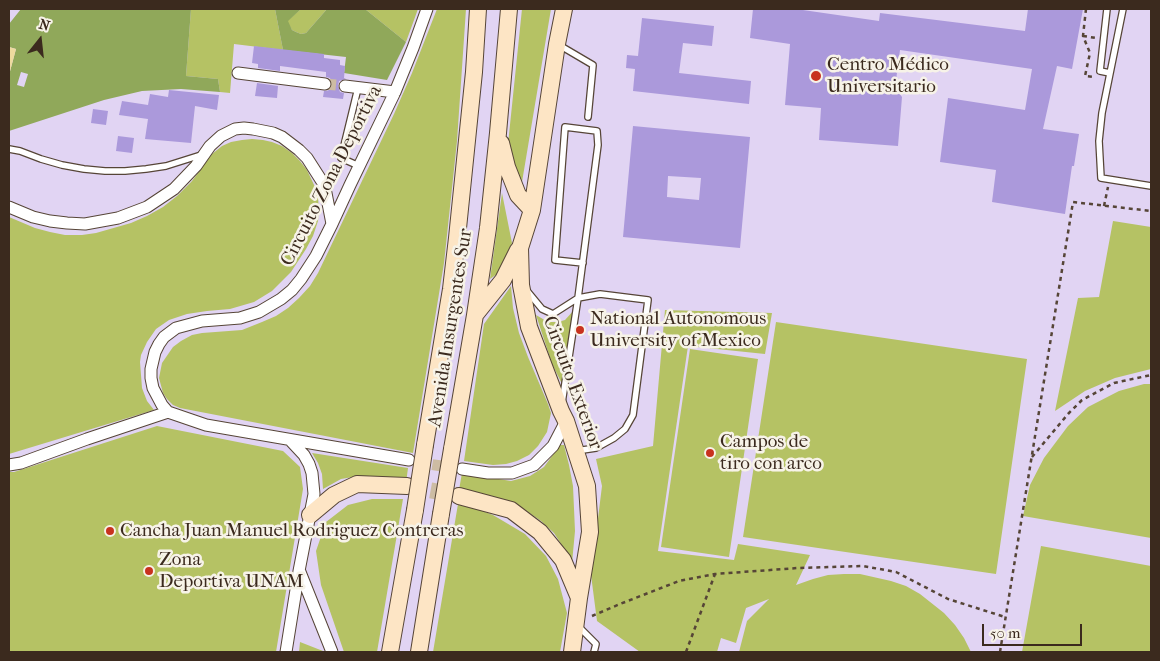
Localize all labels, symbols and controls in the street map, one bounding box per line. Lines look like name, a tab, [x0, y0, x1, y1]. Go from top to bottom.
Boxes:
north arrow	[15, 15, 65, 65]
text: N	[37, 15, 52, 35]
place label: Centro Médico Universitario	[827, 54, 949, 98]
marker: Centro Médico Universitario	[809, 69, 823, 83]
street label: Circuito Zona Deportiva	[277, 82, 387, 270]
street label: Avenida Insurgentes Sur	[424, 227, 478, 429]
place label: National Autonomous University of Mexico	[590, 308, 766, 352]
street label: Circuito Exterior	[537, 313, 607, 453]
marker: National Autonomous University of Mexico	[574, 324, 586, 336]
place label: Campos de tiro con arco	[720, 431, 822, 475]
marker: Campos de tiro con arco	[704, 447, 716, 459]
place label: Cancha Juan Manuel Rodriguez Contreras	[120, 520, 463, 542]
marker: Cancha Juan Manuel Rodriguez Contreras	[104, 525, 116, 537]
place label: Zona Deportiva UNAM	[159, 549, 304, 593]
marker: Zona Deportiva UNAM	[143, 565, 155, 577]
scale bar	[985, 614, 1085, 646]
text: 50 m	[990, 624, 1020, 642]

